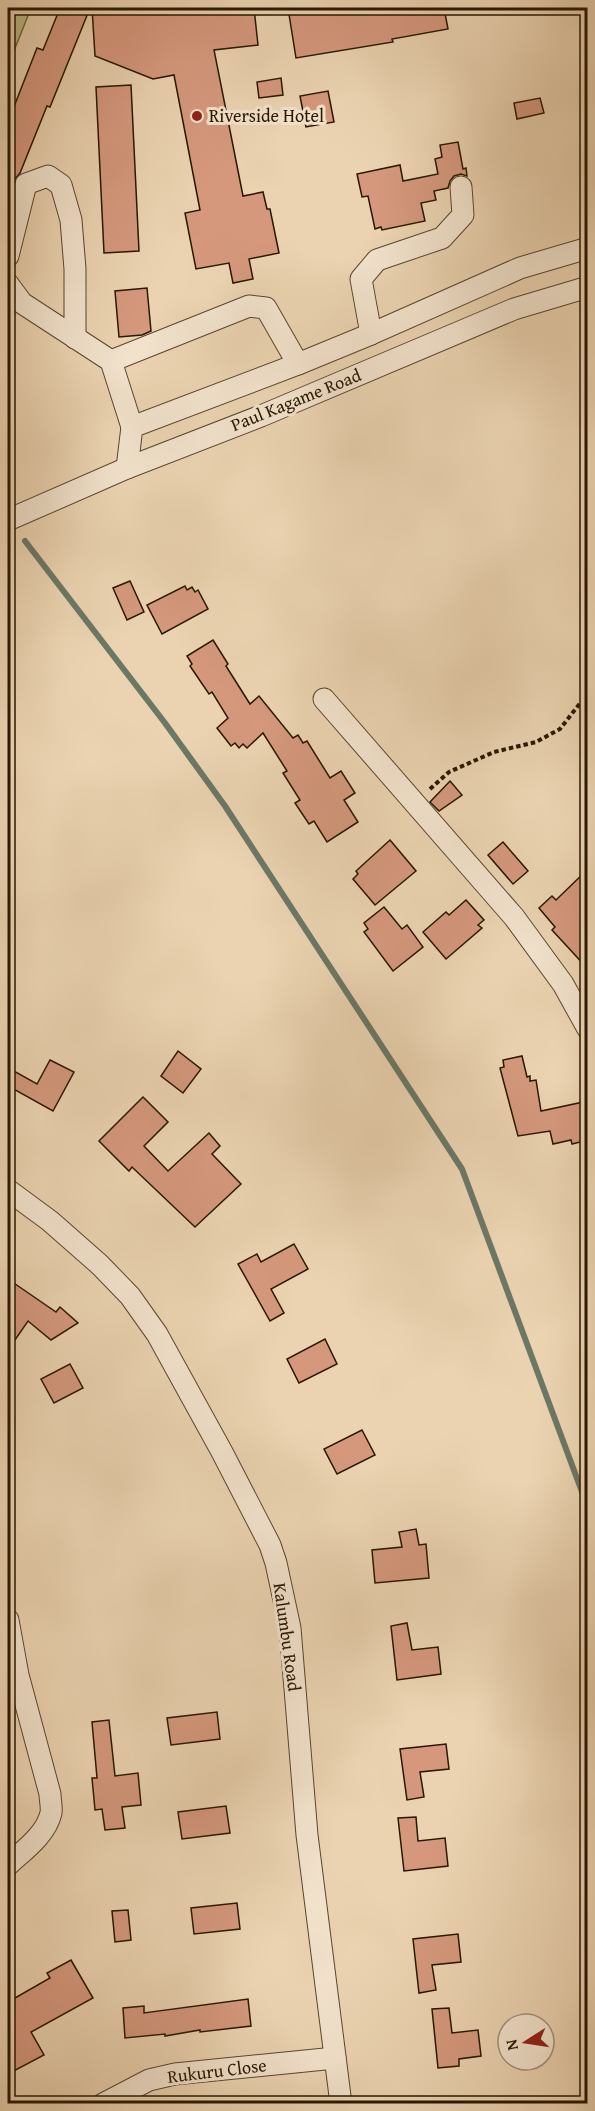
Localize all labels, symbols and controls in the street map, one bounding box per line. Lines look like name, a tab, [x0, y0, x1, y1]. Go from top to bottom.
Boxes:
place label: Riverside Hotel	[209, 102, 324, 129]
marker: Riverside Hotel	[190, 109, 204, 123]
street label: Paul Kagame Road	[227, 361, 365, 438]
street label: Kalumbu Road	[267, 1581, 309, 1693]
north arrow	[496, 2012, 556, 2072]
text: N	[498, 2037, 524, 2053]
street label: Rukuru Close	[166, 2051, 268, 2090]

